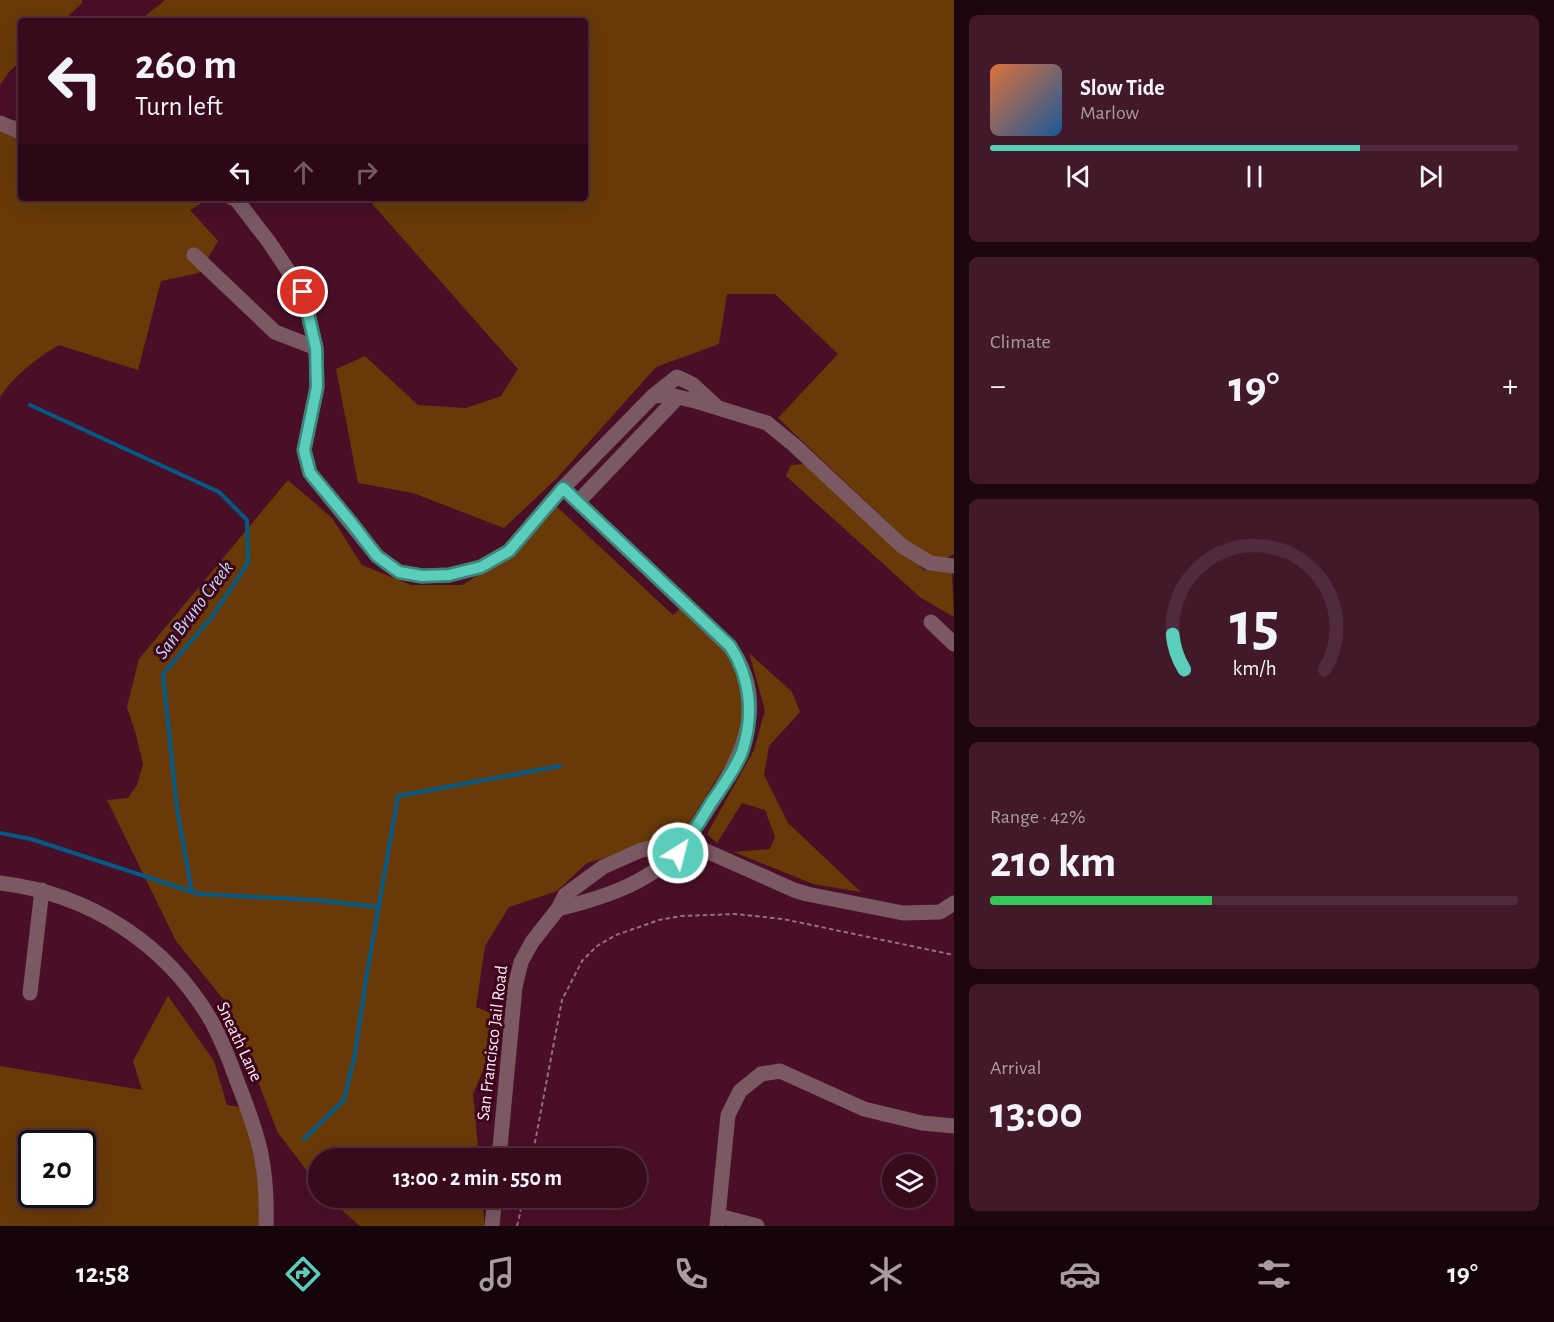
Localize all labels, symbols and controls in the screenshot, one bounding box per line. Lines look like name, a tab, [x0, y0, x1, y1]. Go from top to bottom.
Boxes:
icon: left	[36, 42, 114, 120]
text: 260 m	[135, 44, 237, 86]
text: Slow Tide	[1080, 77, 1165, 99]
text: Turn left	[135, 93, 223, 120]
text: Marlow	[1080, 103, 1139, 123]
icon: left	[224, 156, 257, 189]
icon: ahead	[287, 156, 320, 189]
icon: right	[350, 156, 383, 189]
icon: previous	[1062, 160, 1095, 193]
icon: pause	[1238, 160, 1271, 193]
icon: next	[1414, 160, 1447, 193]
pin	[277, 266, 328, 317]
icon: arrive	[286, 275, 319, 308]
text: Climate	[990, 332, 1051, 352]
text: 19°	[1228, 365, 1280, 410]
text: −	[990, 370, 1006, 403]
text: +	[1502, 370, 1518, 403]
water label: San Bruno Creek	[151, 557, 237, 663]
text: 15	[1229, 594, 1279, 656]
text: km/h	[1232, 658, 1276, 679]
text: Range · 42%	[990, 807, 1085, 827]
position arrow	[646, 821, 710, 885]
text: 210 km	[990, 840, 1116, 885]
street label: San Francisco Jail Road	[475, 964, 511, 1122]
street label: Sneath Lane	[213, 999, 265, 1085]
text: Arrival	[990, 1058, 1041, 1078]
text: 13:00	[990, 1091, 1083, 1136]
speed limit sign: 20	[18, 1130, 96, 1208]
map controls	[882, 1154, 936, 1208]
button: layers	[882, 1154, 936, 1208]
text: 13:00 · 2 min · 550 m	[393, 1167, 562, 1189]
icon: directions	[282, 1253, 324, 1295]
icon: music	[476, 1253, 518, 1295]
icon: phone	[670, 1253, 712, 1295]
icon: climate	[865, 1253, 907, 1295]
icon: car	[1059, 1253, 1101, 1295]
icon: filters	[1253, 1253, 1295, 1295]
text: 12:58	[76, 1260, 130, 1287]
text: 19°	[1447, 1260, 1478, 1287]

